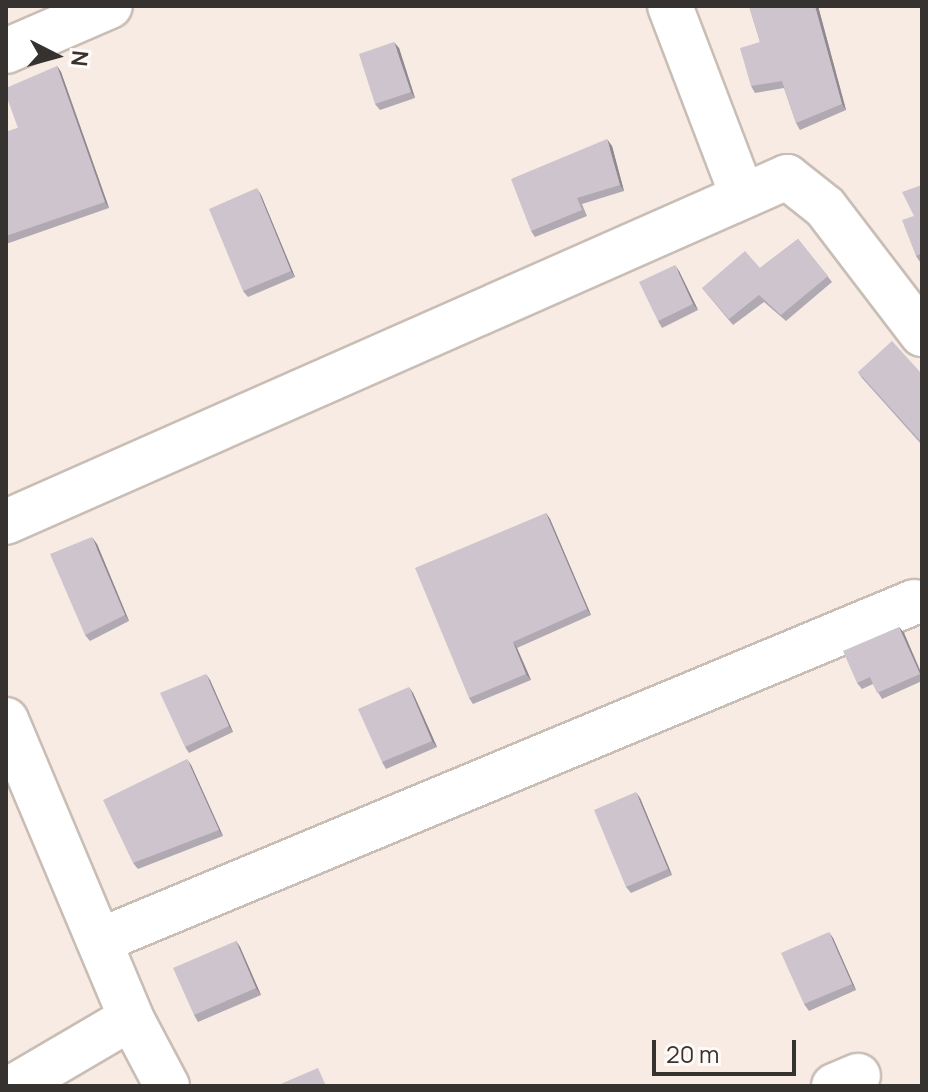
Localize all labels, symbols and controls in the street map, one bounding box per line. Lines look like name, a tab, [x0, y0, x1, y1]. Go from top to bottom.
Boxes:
north arrow	[16, 16, 96, 96]
text: N	[64, 49, 96, 68]
scale bar	[656, 1024, 800, 1074]
text: 20 m	[666, 1037, 719, 1070]

